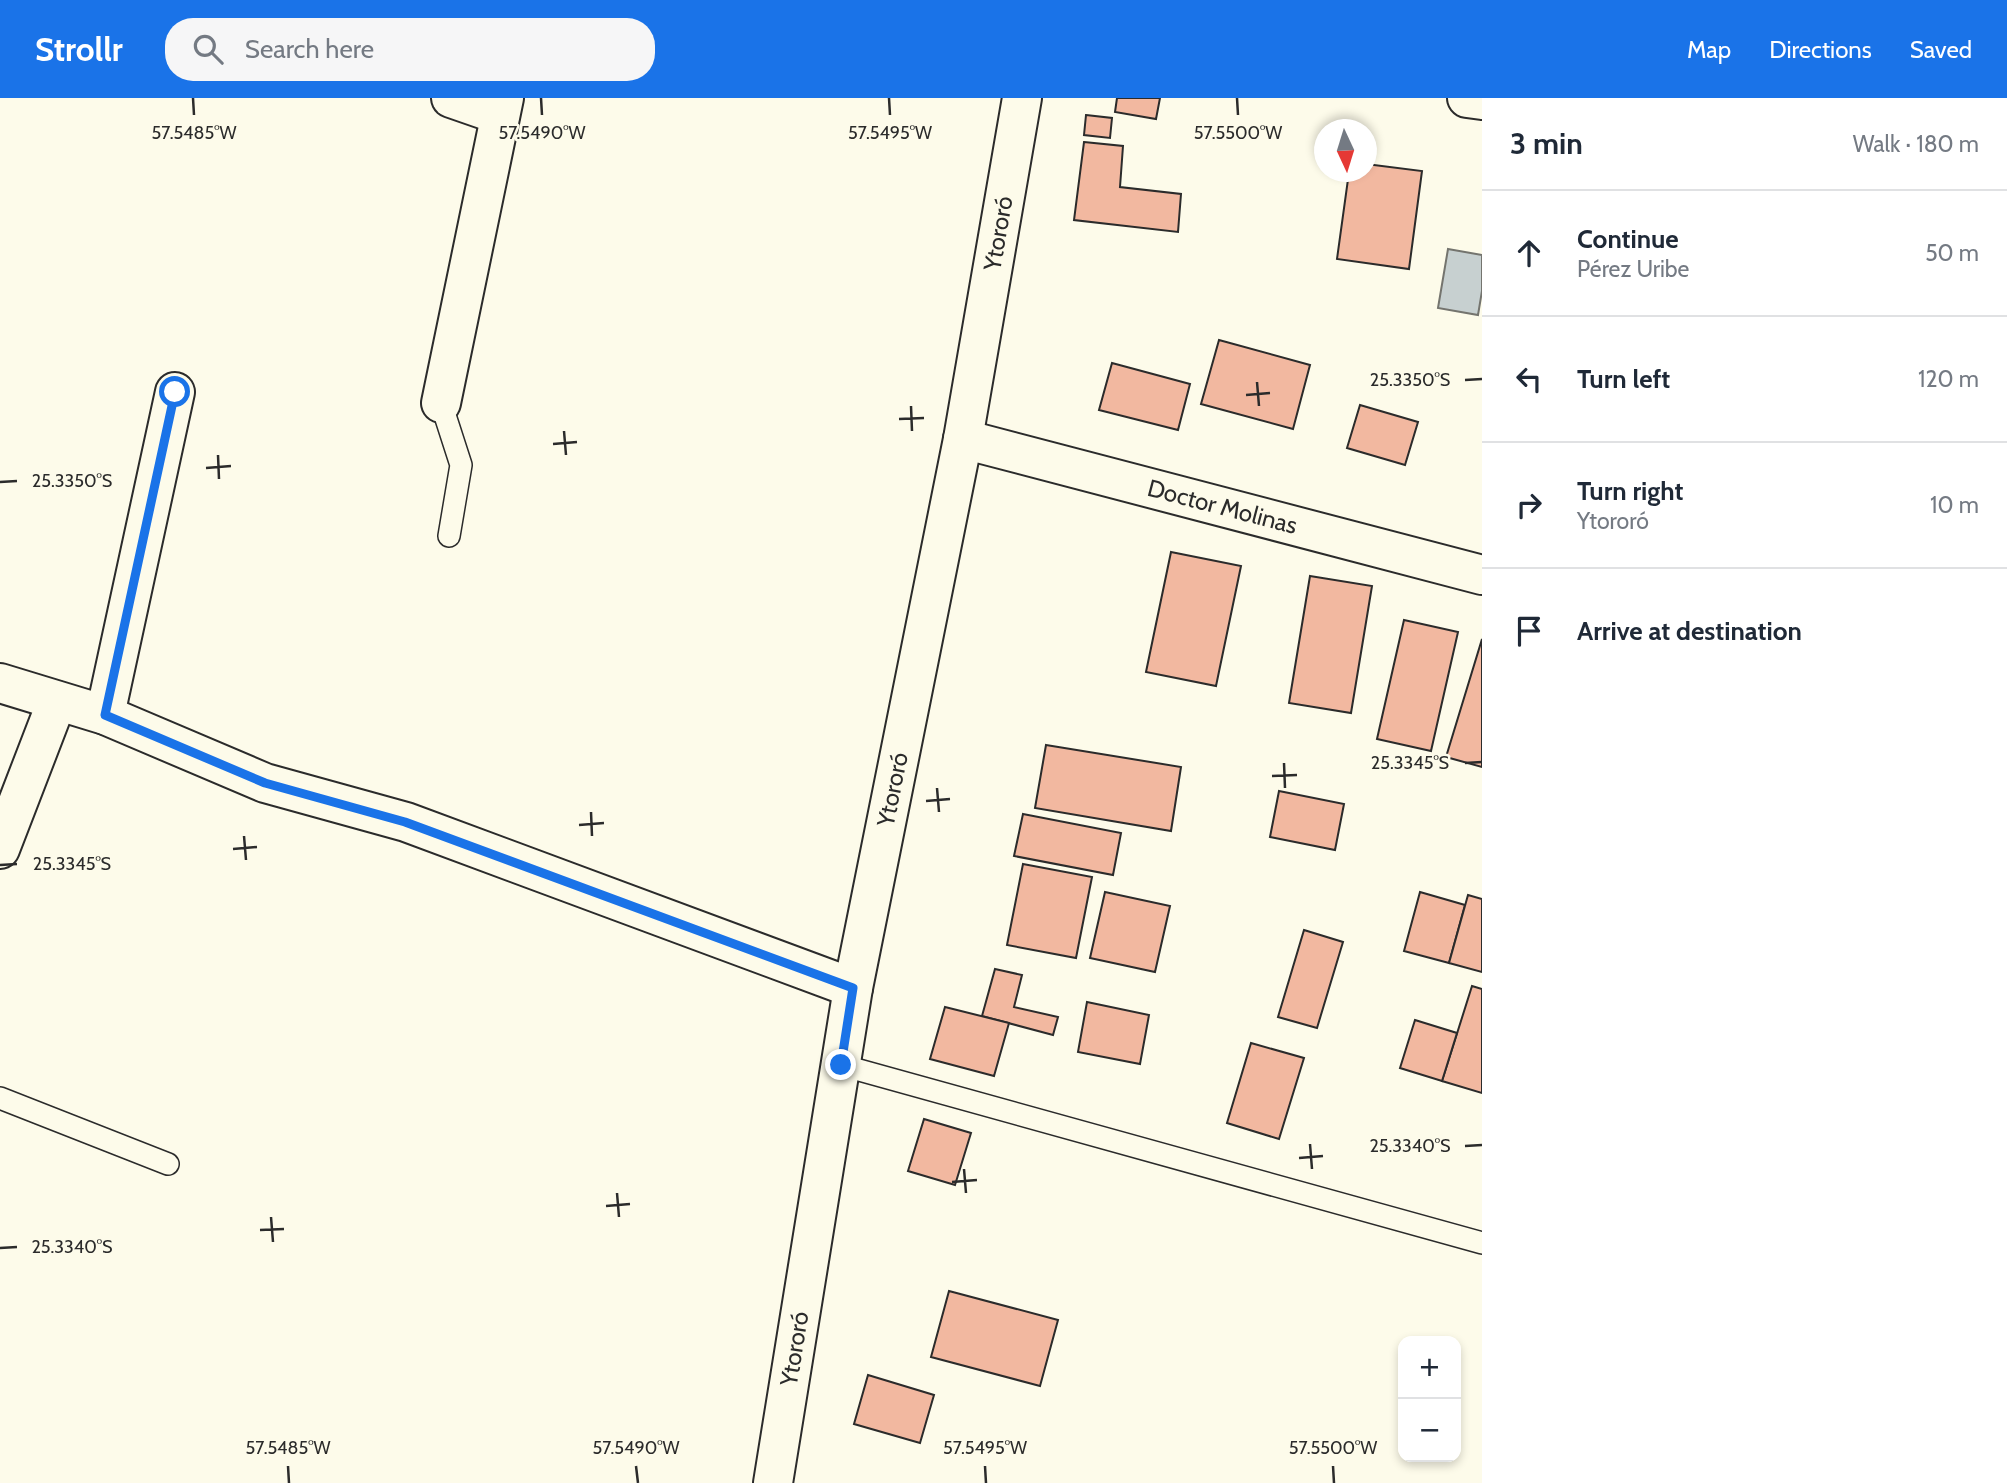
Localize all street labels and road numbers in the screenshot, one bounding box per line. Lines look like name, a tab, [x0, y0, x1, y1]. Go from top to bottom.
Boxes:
street label: Ytororó	[977, 194, 1019, 274]
street label: Doctor Molinas	[1144, 473, 1300, 540]
street label: Ytororó	[871, 750, 914, 830]
street label: Ytororó	[774, 1309, 814, 1389]

